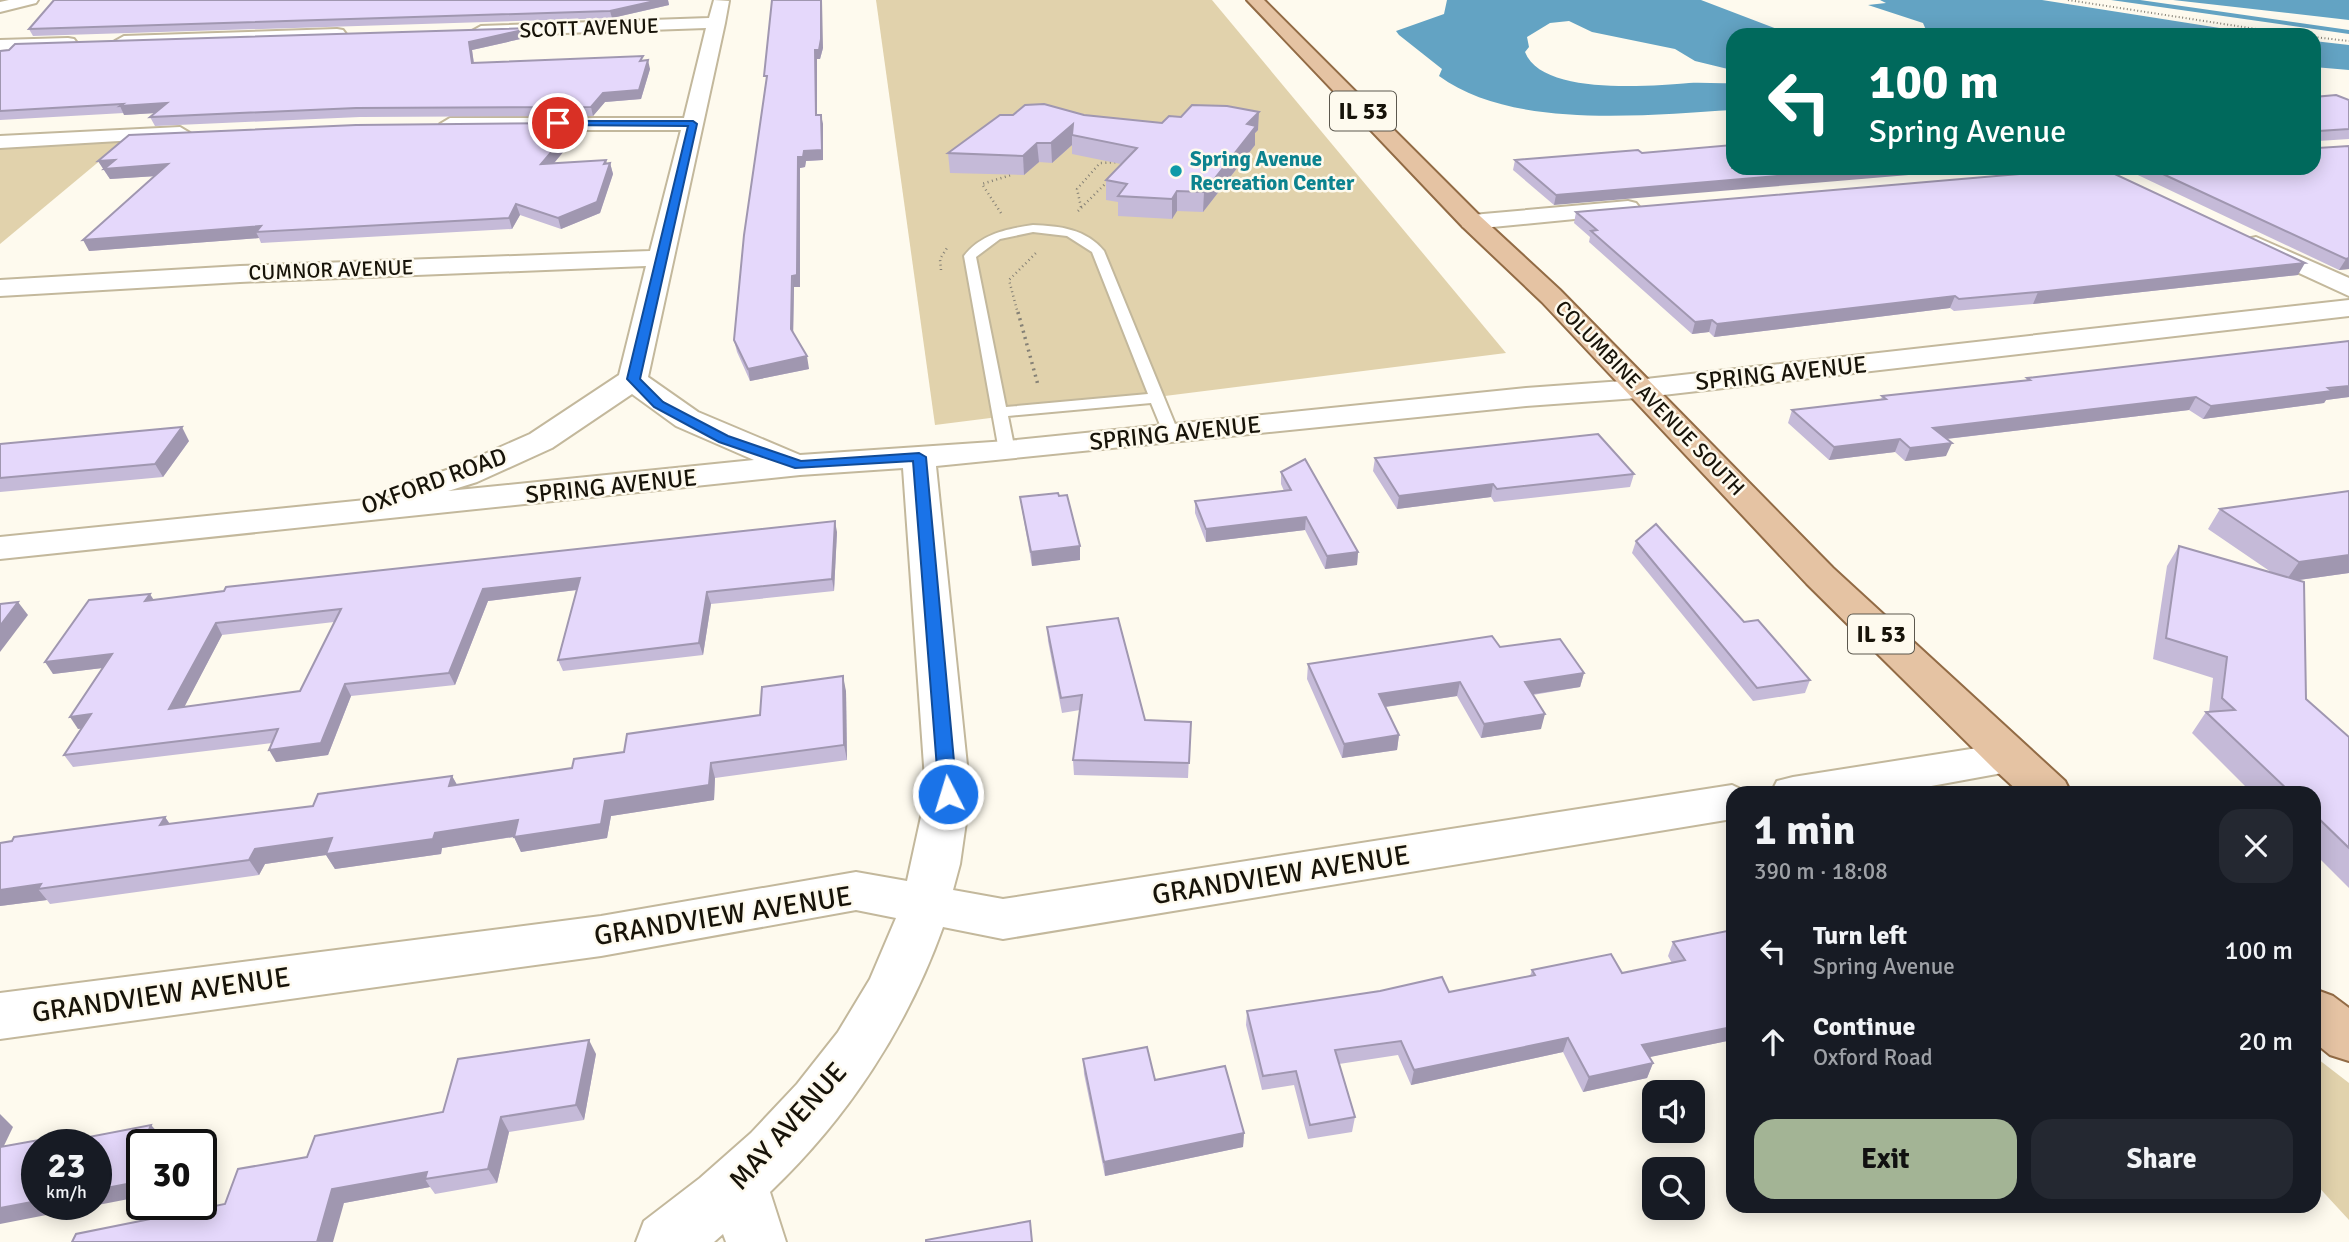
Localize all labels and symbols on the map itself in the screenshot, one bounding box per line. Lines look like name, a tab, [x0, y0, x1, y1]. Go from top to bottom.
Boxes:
street label: SCOTT AVENUE	[519, 13, 659, 43]
road number: IL 53	[1330, 92, 1396, 130]
pin	[528, 93, 588, 153]
place label: Spring Avenue Recreation Center	[1190, 146, 1355, 196]
marker: Spring Avenue Recreation Center	[1168, 163, 1184, 179]
street label: CUMNOR AVENUE	[248, 254, 414, 286]
street label: COLUMBINE AVENUE SOUTH	[1550, 295, 1750, 501]
street label: SPRING AVENUE	[1694, 349, 1868, 397]
street label: SPRING AVENUE	[1088, 409, 1262, 457]
street label: OXFORD ROAD	[357, 441, 511, 521]
street label: SPRING AVENUE	[524, 462, 698, 510]
road number: IL 53	[1848, 614, 1914, 654]
position arrow	[911, 757, 985, 831]
street label: GRANDVIEW AVENUE	[1150, 838, 1412, 912]
street label: GRANDVIEW AVENUE	[592, 879, 854, 953]
street label: GRANDVIEW AVENUE	[30, 960, 292, 1030]
street label: MAY AVENUE	[722, 1055, 854, 1197]
speed limit sign: 30	[126, 1129, 217, 1220]

